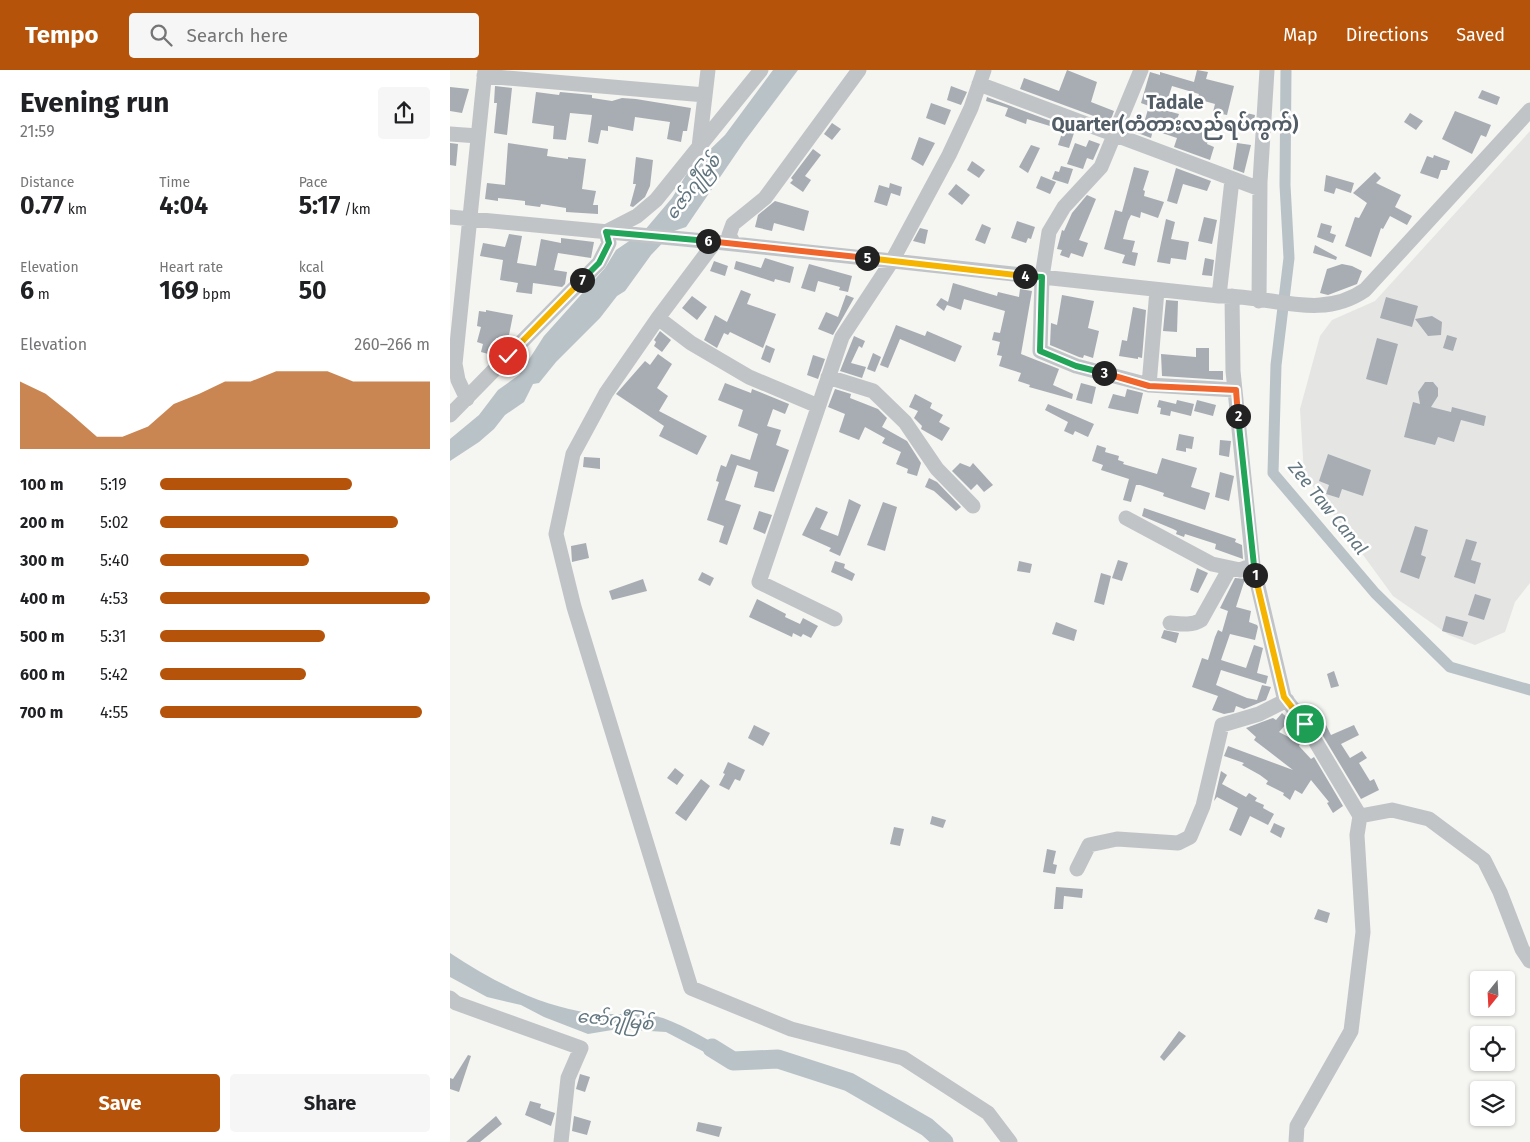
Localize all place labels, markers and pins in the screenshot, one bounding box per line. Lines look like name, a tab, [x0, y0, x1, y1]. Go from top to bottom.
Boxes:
pin: 6	[696, 228, 720, 254]
pin: 5	[854, 246, 880, 270]
pin: 4	[1012, 264, 1038, 288]
pin: 7	[570, 268, 594, 292]
pin	[487, 335, 529, 377]
pin: 3	[1092, 360, 1116, 386]
pin: 2	[1226, 404, 1250, 428]
pin: 1	[1242, 562, 1268, 588]
pin	[1284, 703, 1326, 745]

